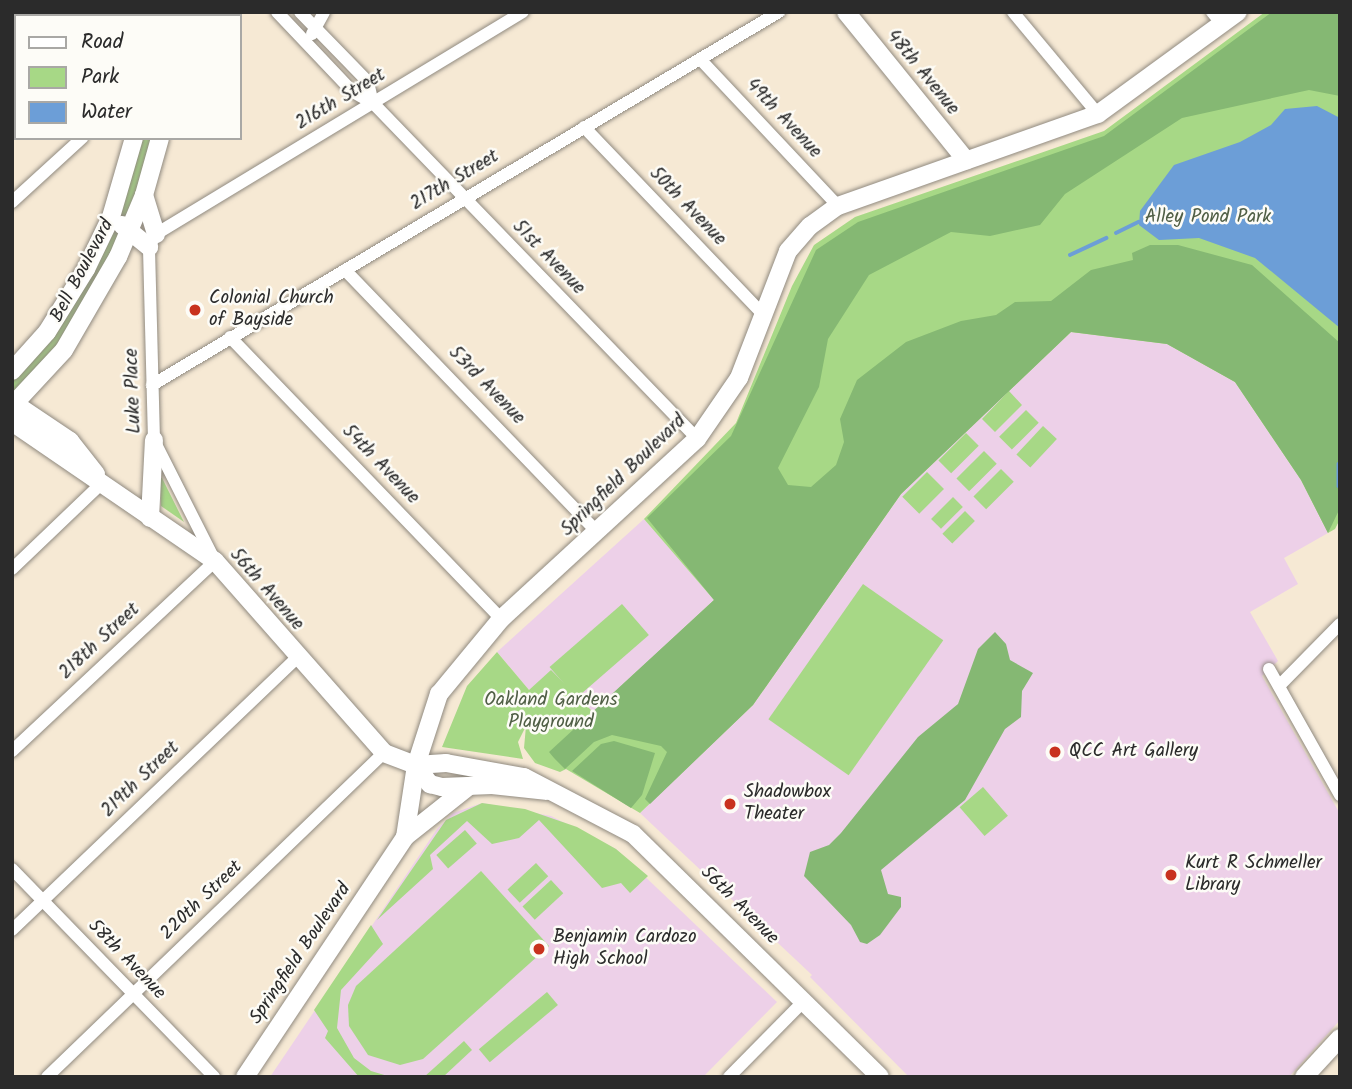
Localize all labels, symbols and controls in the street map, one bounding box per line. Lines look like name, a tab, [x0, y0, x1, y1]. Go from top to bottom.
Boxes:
legend	[14, 14, 242, 140]
text: Road	[81, 26, 123, 59]
street label: 48th Avenue	[881, 26, 963, 120]
text: Park	[81, 61, 119, 94]
street label: 216th Street	[292, 64, 390, 136]
street label: 49th Avenue	[740, 74, 826, 164]
text: Water	[81, 96, 132, 129]
street label: 217th Street	[407, 146, 503, 216]
street label: 50th Avenue	[644, 163, 730, 251]
park label: Alley Pond Park	[1145, 207, 1271, 229]
street label: Bell Boulevard	[46, 216, 120, 326]
street label: 51st Avenue	[507, 216, 589, 300]
place label: Colonial Church of Bayside	[209, 288, 334, 332]
marker: Colonial Church of Bayside	[187, 302, 203, 318]
street label: 53rd Avenue	[443, 342, 529, 430]
street label: Luke Place	[121, 348, 147, 434]
street label: Springfield Boulevard	[557, 410, 691, 542]
street label: 54th Avenue	[336, 420, 424, 510]
street label: 56th Avenue	[224, 544, 308, 636]
street label: 218th Street	[55, 599, 145, 685]
park label: Oakland Gardens Playground	[484, 690, 618, 734]
street label: 219th Street	[97, 737, 185, 823]
place label: QCC Art Gallery	[1069, 741, 1198, 763]
marker: QCC Art Gallery	[1047, 744, 1063, 760]
place label: Shadowbox Theater	[744, 782, 831, 826]
marker: Shadowbox Theater	[722, 796, 738, 812]
place label: Kurt R Schmeller Library	[1185, 853, 1322, 897]
street label: 220th Street	[156, 856, 248, 946]
street label: 56th Avenue	[695, 862, 783, 950]
marker: Kurt R Schmeller Library	[1163, 867, 1179, 883]
street label: Springfield Boulevard	[245, 879, 357, 1029]
street label: 58th Avenue	[82, 915, 170, 1005]
place label: Benjamin Cardozo High School	[553, 927, 697, 971]
marker: Benjamin Cardozo High School	[531, 941, 547, 957]

